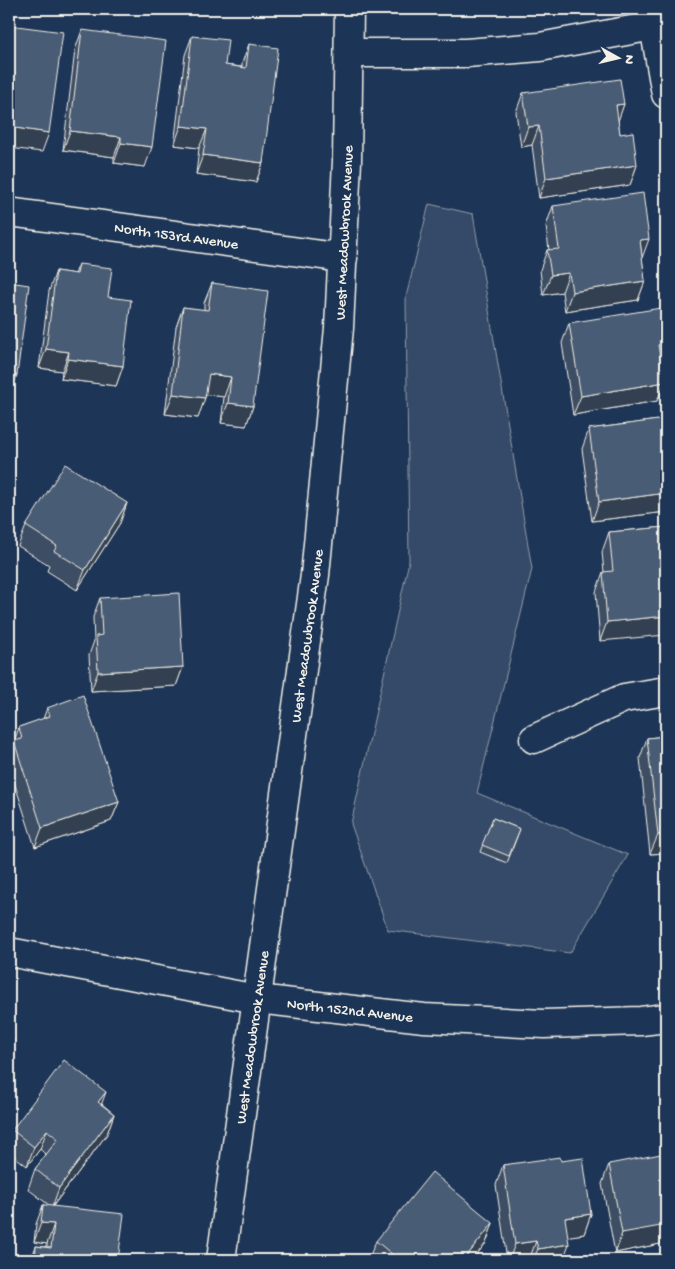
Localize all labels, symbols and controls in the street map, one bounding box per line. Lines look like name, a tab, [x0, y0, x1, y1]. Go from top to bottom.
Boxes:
north arrow	[592, 32, 642, 82]
text: N	[619, 54, 637, 65]
street label: West Meadowbrook Avenue	[332, 145, 358, 320]
street label: North 153rd Avenue	[113, 220, 240, 255]
street label: West Meadowbrook Avenue	[288, 548, 328, 724]
street label: West Meadowbrook Avenue	[233, 949, 274, 1125]
street label: North 152nd Avenue	[286, 995, 414, 1028]

